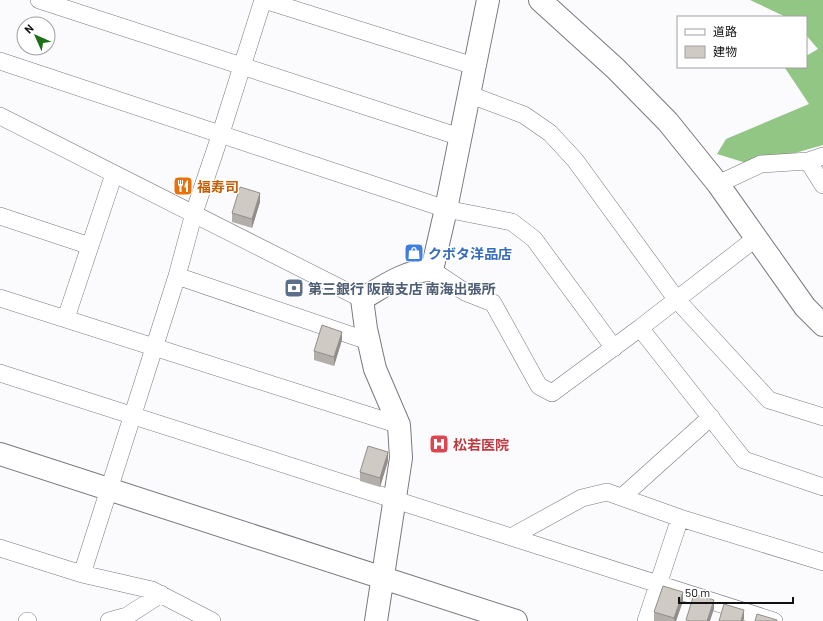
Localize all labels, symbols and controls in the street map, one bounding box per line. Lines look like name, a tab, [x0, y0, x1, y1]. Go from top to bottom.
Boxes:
north arrow	[16, 16, 56, 56]
legend	[677, 16, 807, 68]
text: N	[21, 21, 36, 36]
text: 道路	[713, 24, 737, 38]
text: 建物	[713, 44, 737, 58]
restaurant icon: 福寿司	[172, 175, 194, 197]
place label: 福寿司	[197, 178, 239, 195]
shop icon: クボタ洋品店	[403, 242, 425, 264]
place label: クボタ洋品店	[428, 245, 512, 262]
bank icon: 第三銀行 阪南支店 南海出張所	[283, 277, 305, 299]
place label: 第三銀行 阪南支店 南海出張所	[308, 280, 496, 297]
hospital icon: 松若医院	[428, 433, 450, 455]
place label: 松若医院	[453, 436, 509, 453]
scale bar	[679, 579, 793, 605]
text: 50 m	[685, 585, 710, 599]

